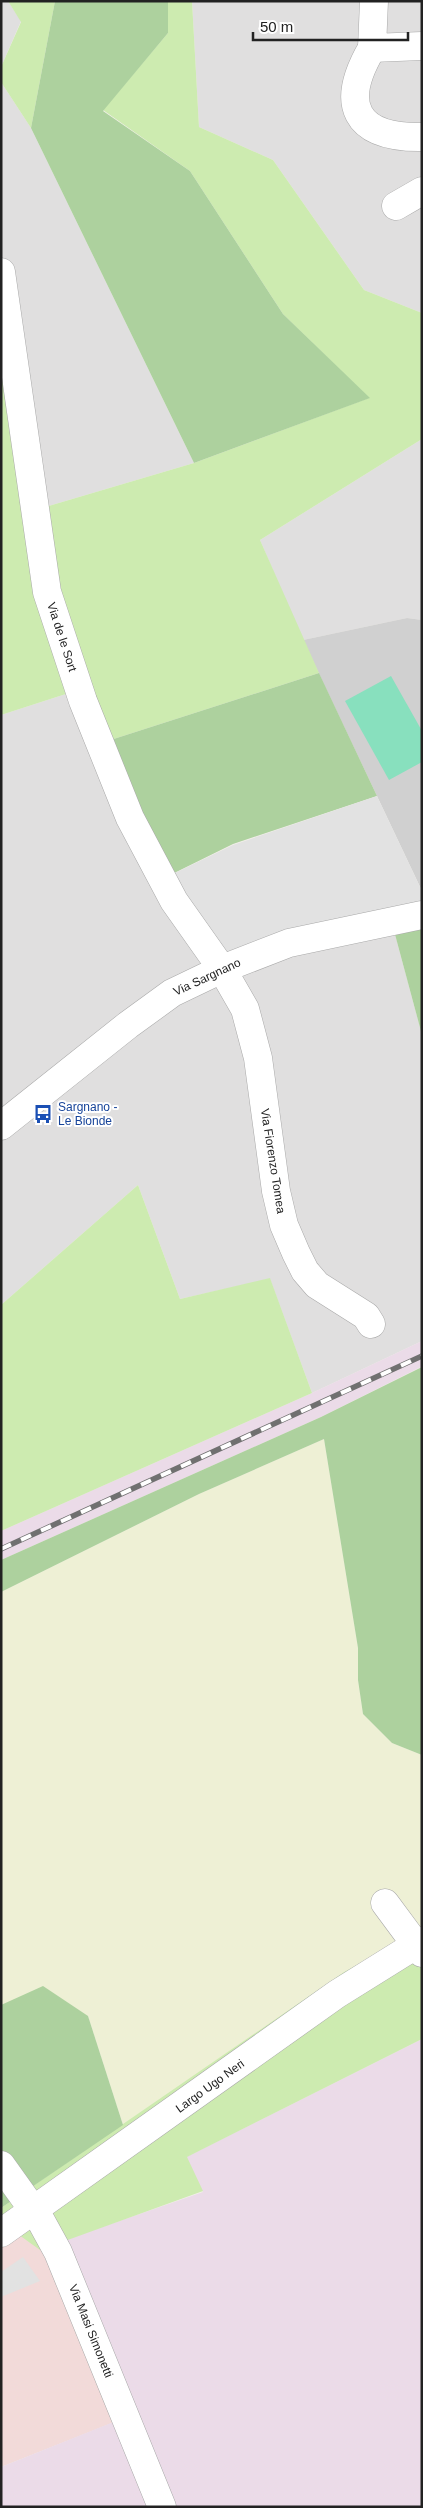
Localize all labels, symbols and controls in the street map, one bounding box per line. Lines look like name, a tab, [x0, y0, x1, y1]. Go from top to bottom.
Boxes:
scale bar	[253, 10, 408, 42]
text: 50 m	[260, 18, 293, 35]
street label: Via de le Sort	[44, 601, 80, 674]
street label: Via Sargnano	[171, 955, 243, 999]
place label: Sargnano - Le Bionde	[58, 1100, 117, 1128]
bus stop icon: Sargnano - Le Bionde	[32, 1103, 54, 1125]
street label: Via Fiorenzo Tomea	[258, 1107, 288, 1215]
street label: Largo Ugo Neri	[173, 2056, 247, 2116]
street label: Via Masi Simonetti	[66, 2282, 116, 2380]

